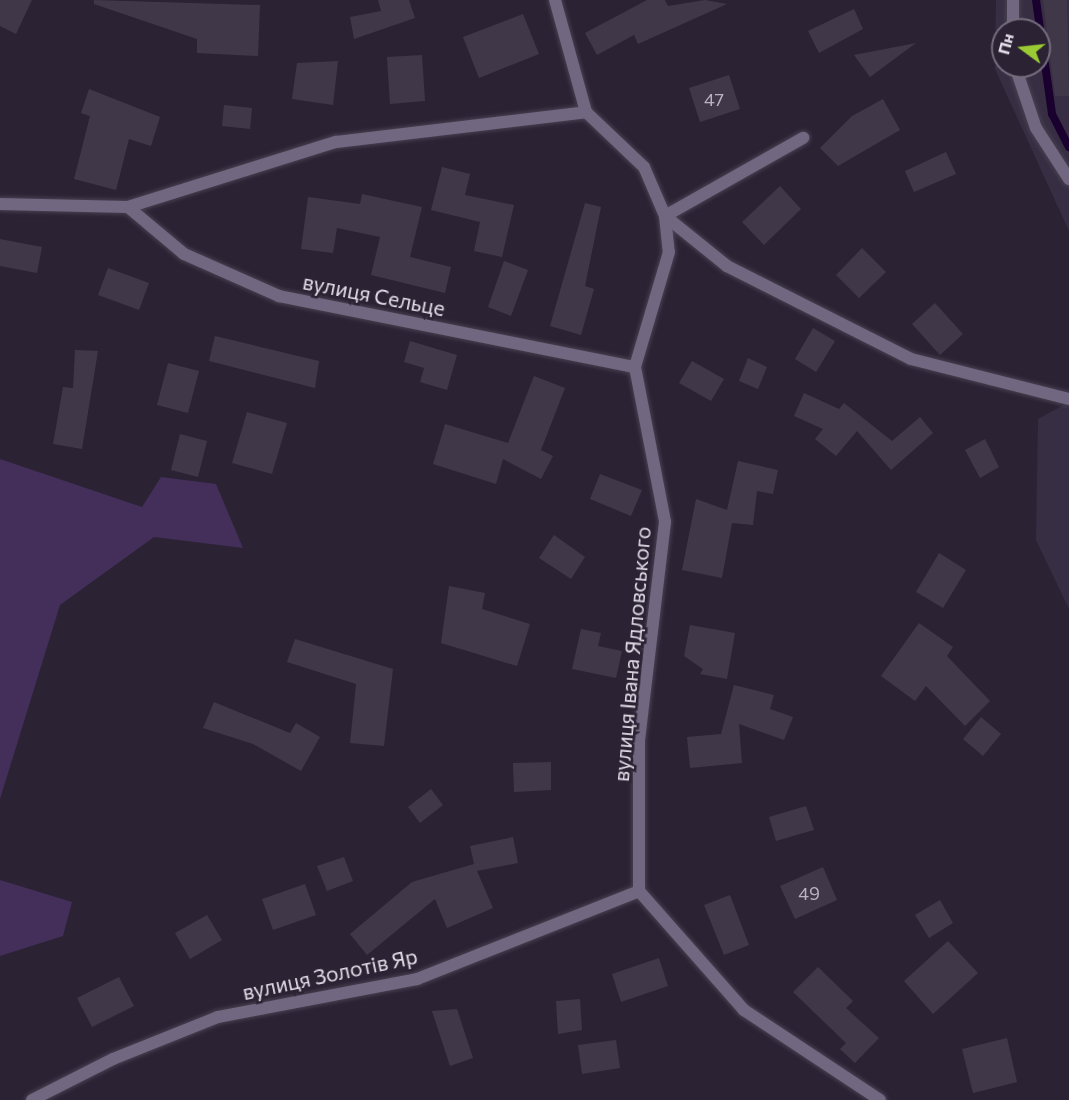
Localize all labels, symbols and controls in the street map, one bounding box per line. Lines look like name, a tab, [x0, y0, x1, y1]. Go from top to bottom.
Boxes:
north arrow	[991, 18, 1051, 78]
text: Пн	[993, 31, 1017, 56]
house number: 47	[704, 88, 724, 110]
street label: вулиця Сельце	[301, 269, 447, 321]
street label: вулиця Івана Ядловського	[608, 525, 656, 783]
house number: 49	[798, 882, 820, 904]
street label: вулиця Золотів Яр	[240, 943, 420, 1005]

